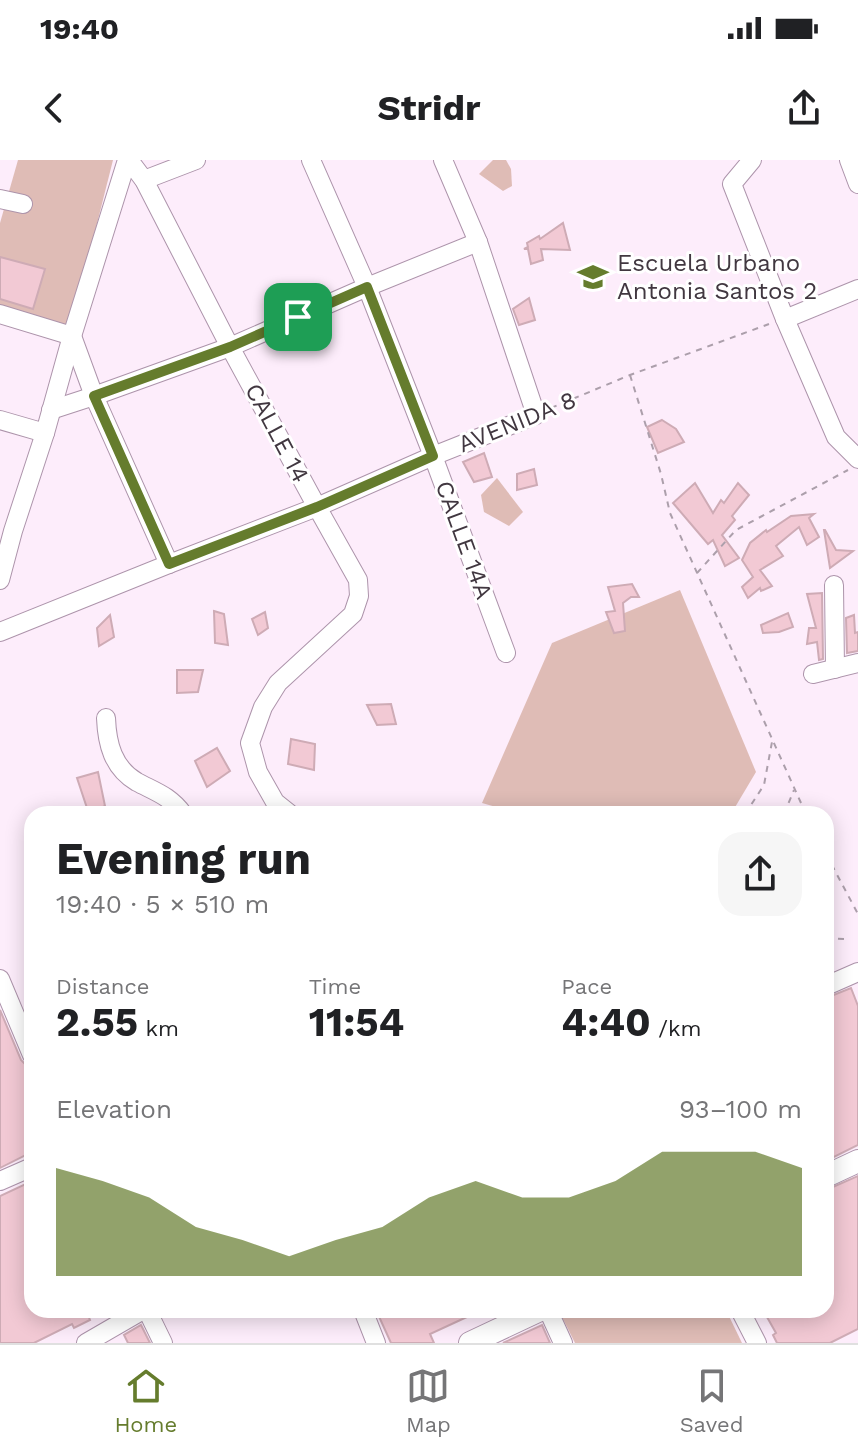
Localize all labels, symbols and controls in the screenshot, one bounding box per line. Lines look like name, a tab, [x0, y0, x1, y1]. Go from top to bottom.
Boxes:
text: 19:40	[40, 11, 119, 46]
icon: back	[32, 86, 76, 130]
icon: share	[782, 86, 826, 130]
text: Stridr	[378, 87, 480, 129]
place label: Escuela Urbano Antonia Santos 2	[617, 249, 817, 305]
school or university icon: Escuela Urbano Antonia Santos 2	[576, 260, 610, 294]
pin	[264, 283, 332, 351]
icon: arrive	[276, 295, 320, 339]
street label: CALLE 14	[239, 379, 315, 487]
street label: AVENIDA 8	[454, 386, 580, 458]
street label: CALLE 14A	[430, 477, 498, 603]
button: share	[718, 832, 802, 916]
text: Evening run	[56, 833, 311, 885]
text: 19:40 · 5 × 510 m	[56, 889, 269, 919]
text: Distance	[56, 974, 150, 999]
text: Time	[309, 974, 361, 999]
text: Pace	[561, 974, 612, 999]
text: 2.55	[56, 999, 138, 1046]
text: 11:54	[309, 999, 404, 1046]
text: 4:40	[561, 999, 651, 1046]
text: km	[138, 1016, 179, 1041]
text: /km	[651, 1016, 701, 1041]
text: Elevation	[56, 1094, 172, 1124]
text: 93–100 m	[679, 1094, 802, 1124]
tab: Home	[114, 1364, 177, 1437]
tab: Map	[406, 1364, 451, 1437]
tab: Saved	[680, 1364, 744, 1437]

